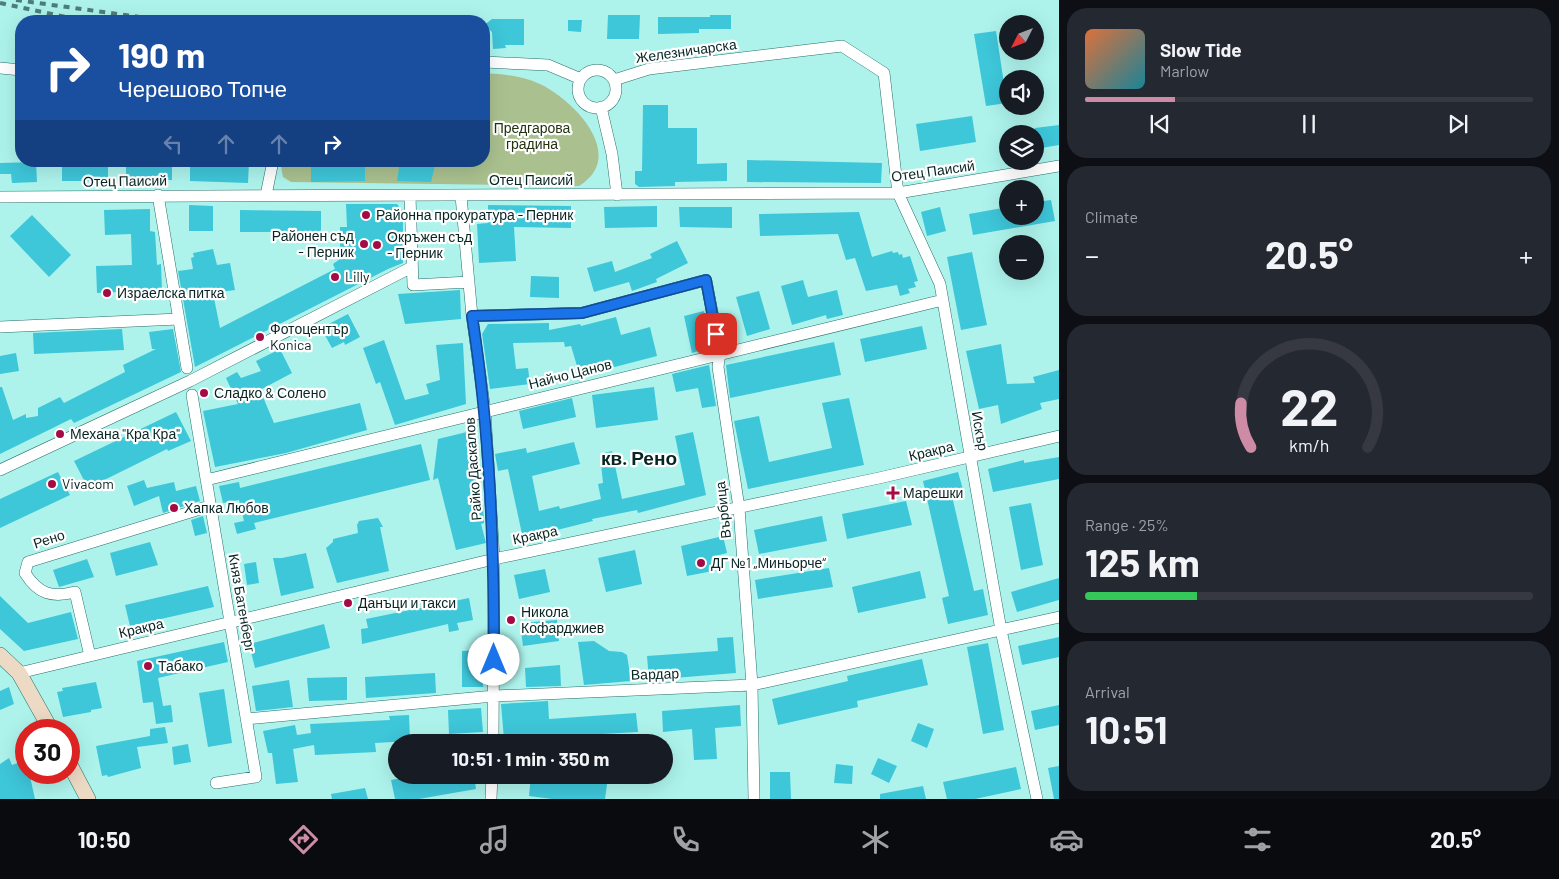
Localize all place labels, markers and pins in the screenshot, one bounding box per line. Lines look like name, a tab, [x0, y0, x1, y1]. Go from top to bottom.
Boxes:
place label: Районна прокуратура - Перник	[376, 206, 574, 223]
marker: Районна прокуратура - Перник	[360, 209, 372, 221]
place label: Районен съд - Перник	[272, 227, 355, 260]
place label: Окръжен съд - Перник	[387, 228, 472, 261]
marker: Районен съд - Перник	[358, 238, 370, 250]
marker: Окръжен съд - Перник	[371, 239, 383, 251]
place label: Lilly	[345, 268, 370, 285]
marker: Lilly	[329, 271, 341, 283]
place label: Израелска питка	[117, 284, 225, 301]
marker: Израелска питка	[101, 287, 113, 299]
pin	[695, 313, 737, 355]
place label: Фотоцентър Konica	[270, 320, 349, 353]
marker: Фотоцентър Konica	[254, 331, 266, 343]
place label: Сладко & Солено	[214, 384, 326, 401]
marker: Сладко & Солено	[198, 387, 210, 399]
place label: Механа "Кра Кра"	[70, 425, 180, 442]
marker: Механа "Кра Кра"	[54, 428, 66, 440]
place label: Vivacom	[62, 475, 114, 492]
marker: Vivacom	[46, 478, 58, 490]
place label: Марешки	[903, 484, 963, 501]
marker: Марешки	[887, 487, 899, 499]
place label: Хапка Любов	[184, 499, 269, 516]
marker: Хапка Любов	[168, 502, 180, 514]
place label: ДГ №1 „Миньорче“	[711, 554, 826, 571]
marker: ДГ №1 „Миньорче“	[695, 557, 707, 569]
place label: Данъци и такси	[358, 594, 456, 611]
marker: Данъци и такси	[342, 597, 354, 609]
place label: Никола Кофарджиев	[521, 603, 604, 636]
marker: Никола Кофарджиев	[505, 614, 517, 626]
place label: Табако	[158, 657, 203, 674]
marker: Табако	[142, 660, 154, 672]

